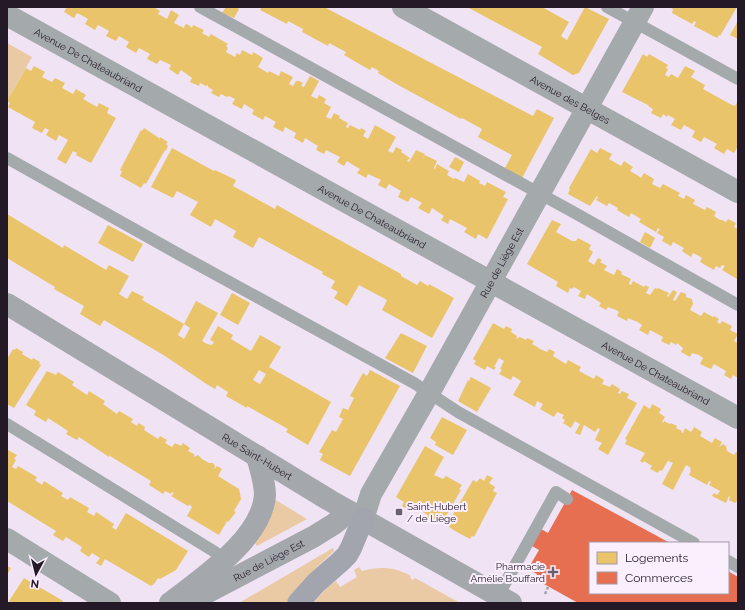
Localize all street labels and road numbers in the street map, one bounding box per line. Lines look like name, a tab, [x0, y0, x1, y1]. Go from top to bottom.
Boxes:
street label: Avenue De Chateaubriand	[33, 26, 144, 94]
street label: Avenue des Belges	[528, 73, 612, 126]
street label: Avenue De Chateaubriand	[316, 182, 428, 250]
street label: Rue de Liège Est	[478, 225, 525, 299]
street label: Avenue De Chateaubriand	[600, 339, 712, 407]
street label: Rue Saint-Hubert	[220, 431, 295, 482]
street label: Rue de Liège Est	[231, 537, 306, 583]

